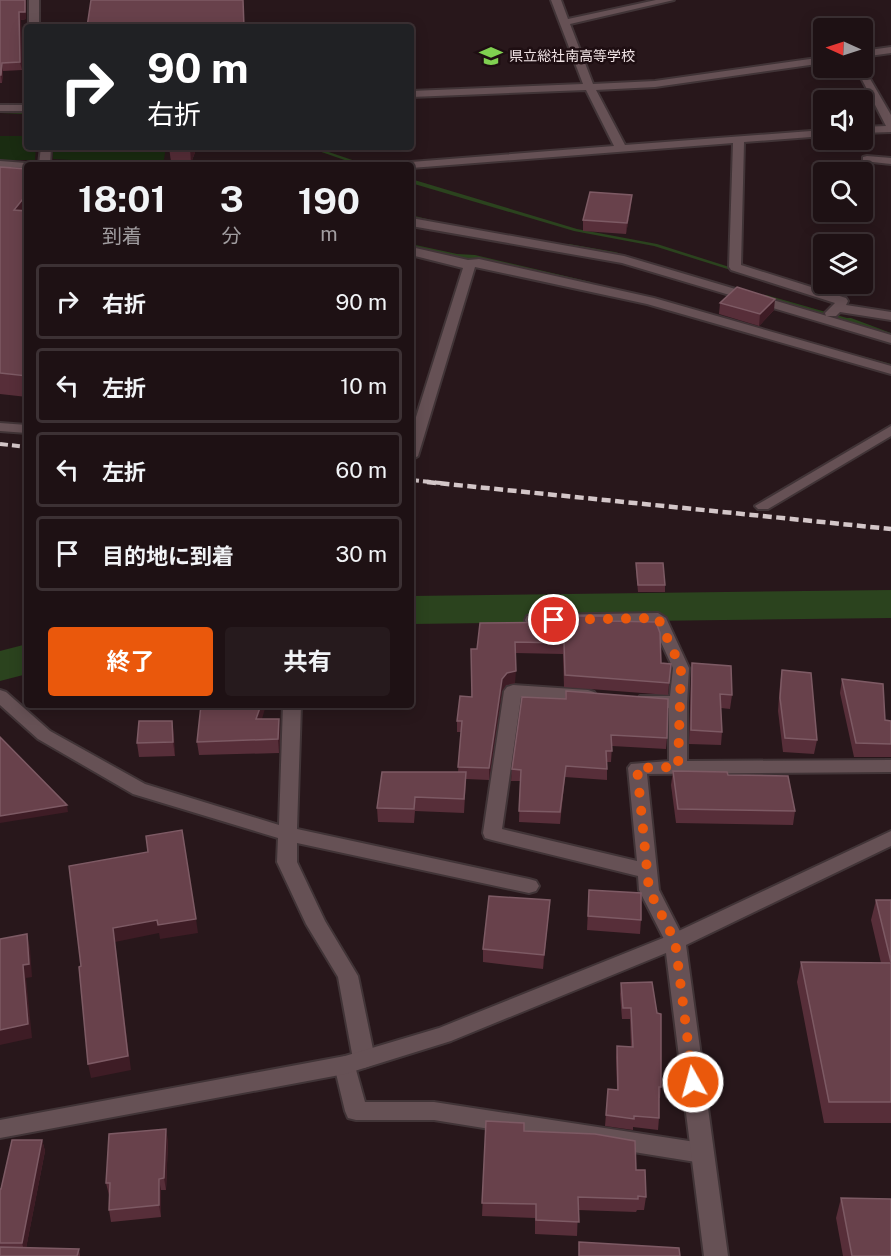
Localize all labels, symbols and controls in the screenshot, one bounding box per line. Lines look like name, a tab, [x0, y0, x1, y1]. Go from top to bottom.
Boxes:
north arrow	[813, 18, 873, 78]
map controls	[813, 18, 873, 294]
text: 90 m	[147, 43, 249, 92]
school or university icon: 県立総社南高等学校	[478, 43, 504, 69]
icon: right	[48, 48, 126, 126]
place label: 県立総社南高等学校	[509, 48, 635, 64]
button: sound	[813, 90, 873, 150]
text: 右折	[147, 98, 201, 130]
button: search	[813, 162, 873, 222]
text: 18:01	[78, 178, 166, 220]
text: 3	[220, 178, 244, 220]
text: 190	[298, 180, 360, 222]
text: m	[320, 222, 338, 246]
text: 到着	[102, 224, 142, 248]
text: 分	[222, 224, 242, 248]
button: layers	[813, 234, 873, 294]
icon: right	[51, 285, 84, 318]
text: 90 m	[336, 289, 387, 315]
text: 右折	[102, 291, 146, 317]
icon: left	[51, 369, 84, 402]
text: 10 m	[340, 373, 387, 399]
text: 左折	[102, 375, 146, 401]
icon: left	[51, 453, 84, 486]
text: 60 m	[336, 457, 387, 483]
text: 左折	[102, 459, 146, 485]
icon: arrive	[51, 537, 84, 570]
text: 30 m	[335, 541, 387, 567]
text: 目的地に到着	[102, 543, 234, 569]
pin	[528, 594, 579, 645]
icon: arrive	[537, 603, 570, 636]
button: 終了	[48, 627, 213, 696]
button: 共有	[225, 627, 390, 696]
position arrow	[661, 1050, 725, 1114]

